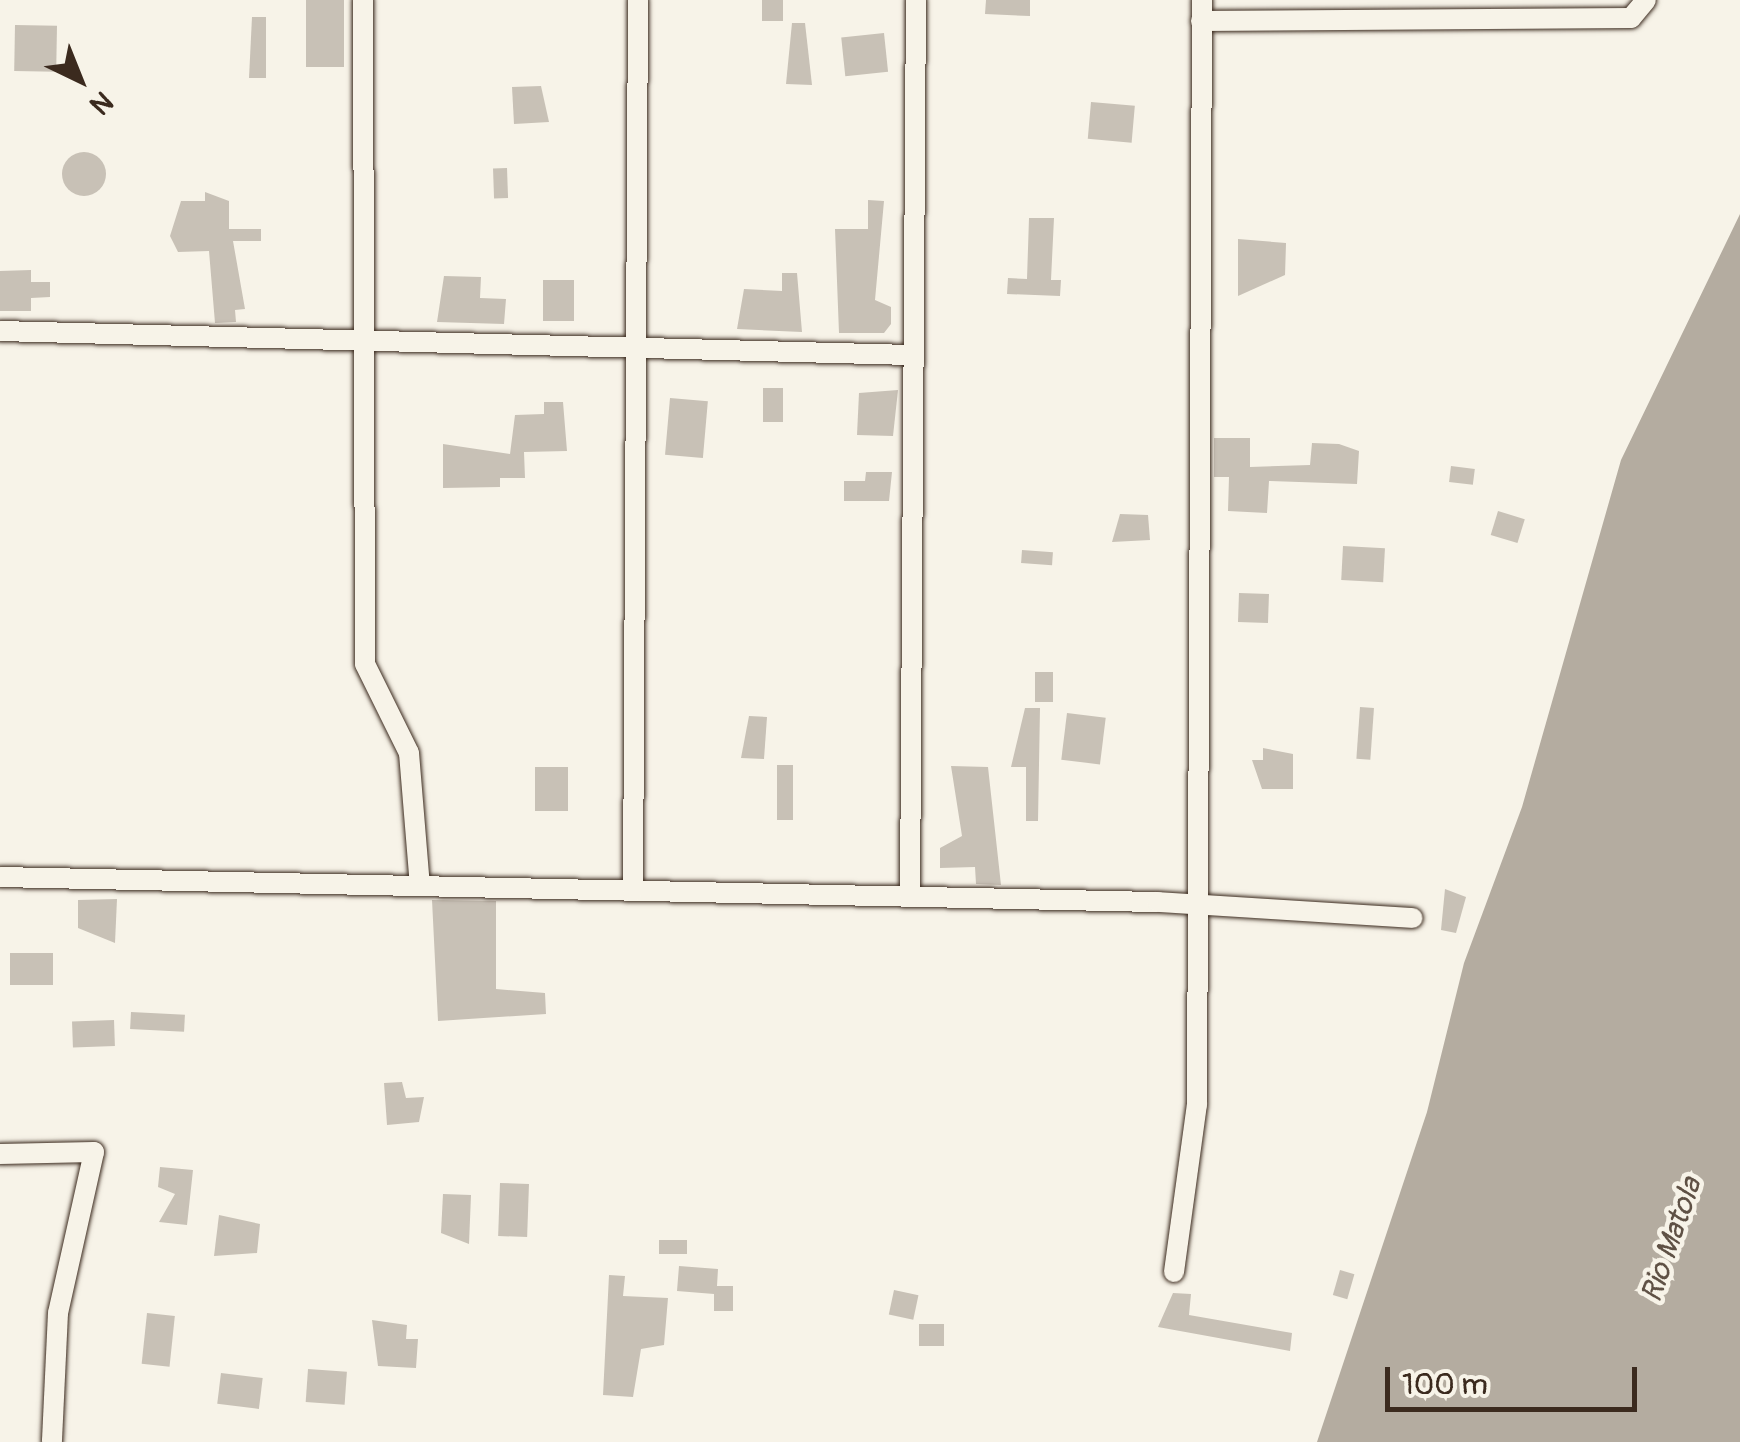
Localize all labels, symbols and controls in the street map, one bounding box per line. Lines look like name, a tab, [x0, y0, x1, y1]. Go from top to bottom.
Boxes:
north arrow	[30, 30, 130, 130]
text: N	[82, 83, 120, 122]
water label: Rio Matola	[1634, 1173, 1710, 1307]
scale bar	[1390, 1347, 1642, 1409]
text: 100 m	[1402, 1366, 1488, 1403]

